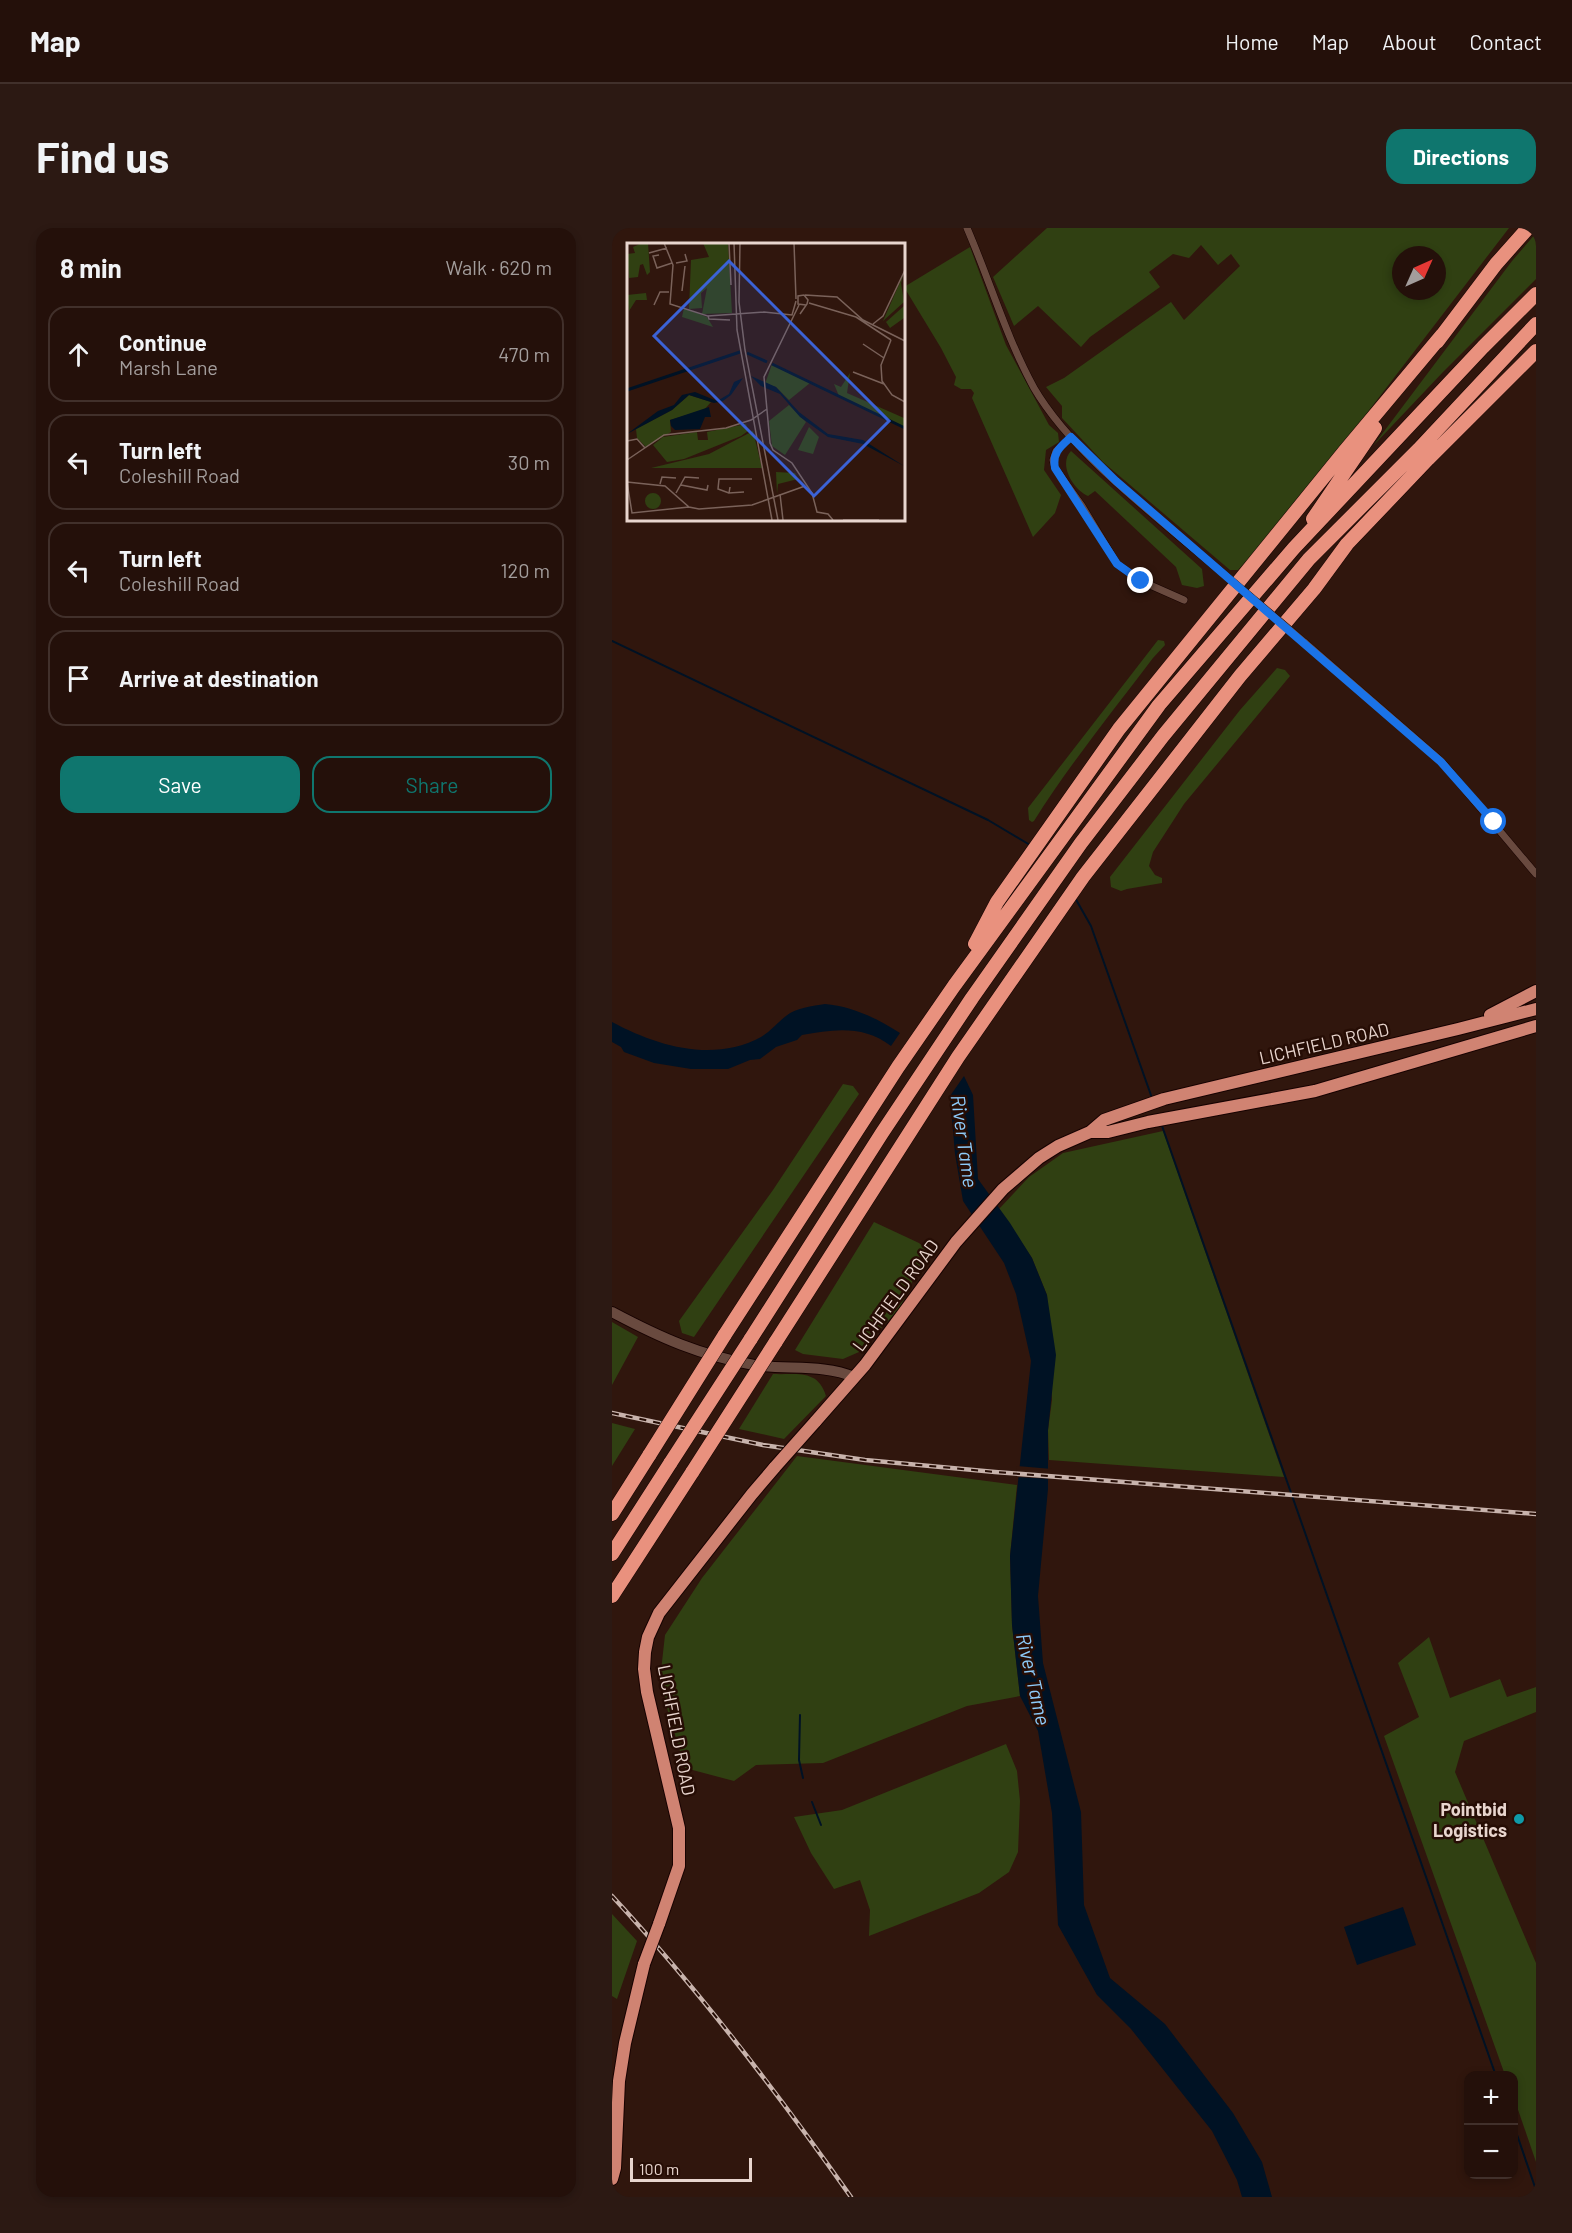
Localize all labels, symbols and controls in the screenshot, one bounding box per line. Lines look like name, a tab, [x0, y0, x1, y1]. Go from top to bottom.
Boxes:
text: Map	[30, 24, 81, 58]
text: Home	[1225, 29, 1279, 54]
text: Map	[1312, 29, 1349, 54]
text: About	[1382, 29, 1437, 54]
text: Contact	[1470, 29, 1542, 54]
button: Directions	[1386, 129, 1536, 184]
text: Find us	[36, 131, 169, 181]
inset map	[627, 243, 904, 520]
north arrow	[1392, 246, 1446, 300]
text: 8 min	[60, 252, 122, 283]
text: Walk · 620 m	[445, 255, 552, 279]
text: Continue	[119, 329, 207, 355]
icon: ahead	[62, 338, 95, 371]
text: 470 m	[498, 342, 550, 366]
text: Marsh Lane	[119, 355, 218, 379]
text: Turn left	[119, 437, 202, 463]
icon: left	[62, 446, 95, 479]
text: 30 m	[508, 450, 550, 474]
text: Coleshill Road	[119, 463, 240, 487]
text: Turn left	[119, 545, 202, 571]
icon: left	[62, 554, 95, 587]
text: 120 m	[500, 558, 550, 582]
route end	[1127, 567, 1153, 593]
text: Coleshill Road	[119, 571, 240, 595]
icon: arrive	[62, 662, 95, 695]
text: Arrive at destination	[119, 665, 318, 691]
button: Save	[60, 756, 300, 813]
button: Share	[312, 756, 552, 813]
route start	[1480, 808, 1506, 834]
street label: LICHFIELD ROAD	[1257, 1017, 1391, 1069]
water label: River Tame	[947, 1093, 983, 1189]
street label: LICHFIELD ROAD	[847, 1235, 943, 1355]
water label: River Tame	[1012, 1631, 1056, 1727]
street label: LICHFIELD ROAD	[654, 1663, 700, 1797]
place label: Pointbid Logistics	[1433, 1798, 1507, 1841]
marker: Pointbid Logistics	[1512, 1812, 1526, 1826]
map controls	[1464, 2071, 1518, 2179]
button: +	[1464, 2071, 1518, 2125]
button: −	[1464, 2125, 1518, 2179]
scale bar	[630, 2155, 752, 2182]
text: 100 m	[639, 2159, 679, 2178]

